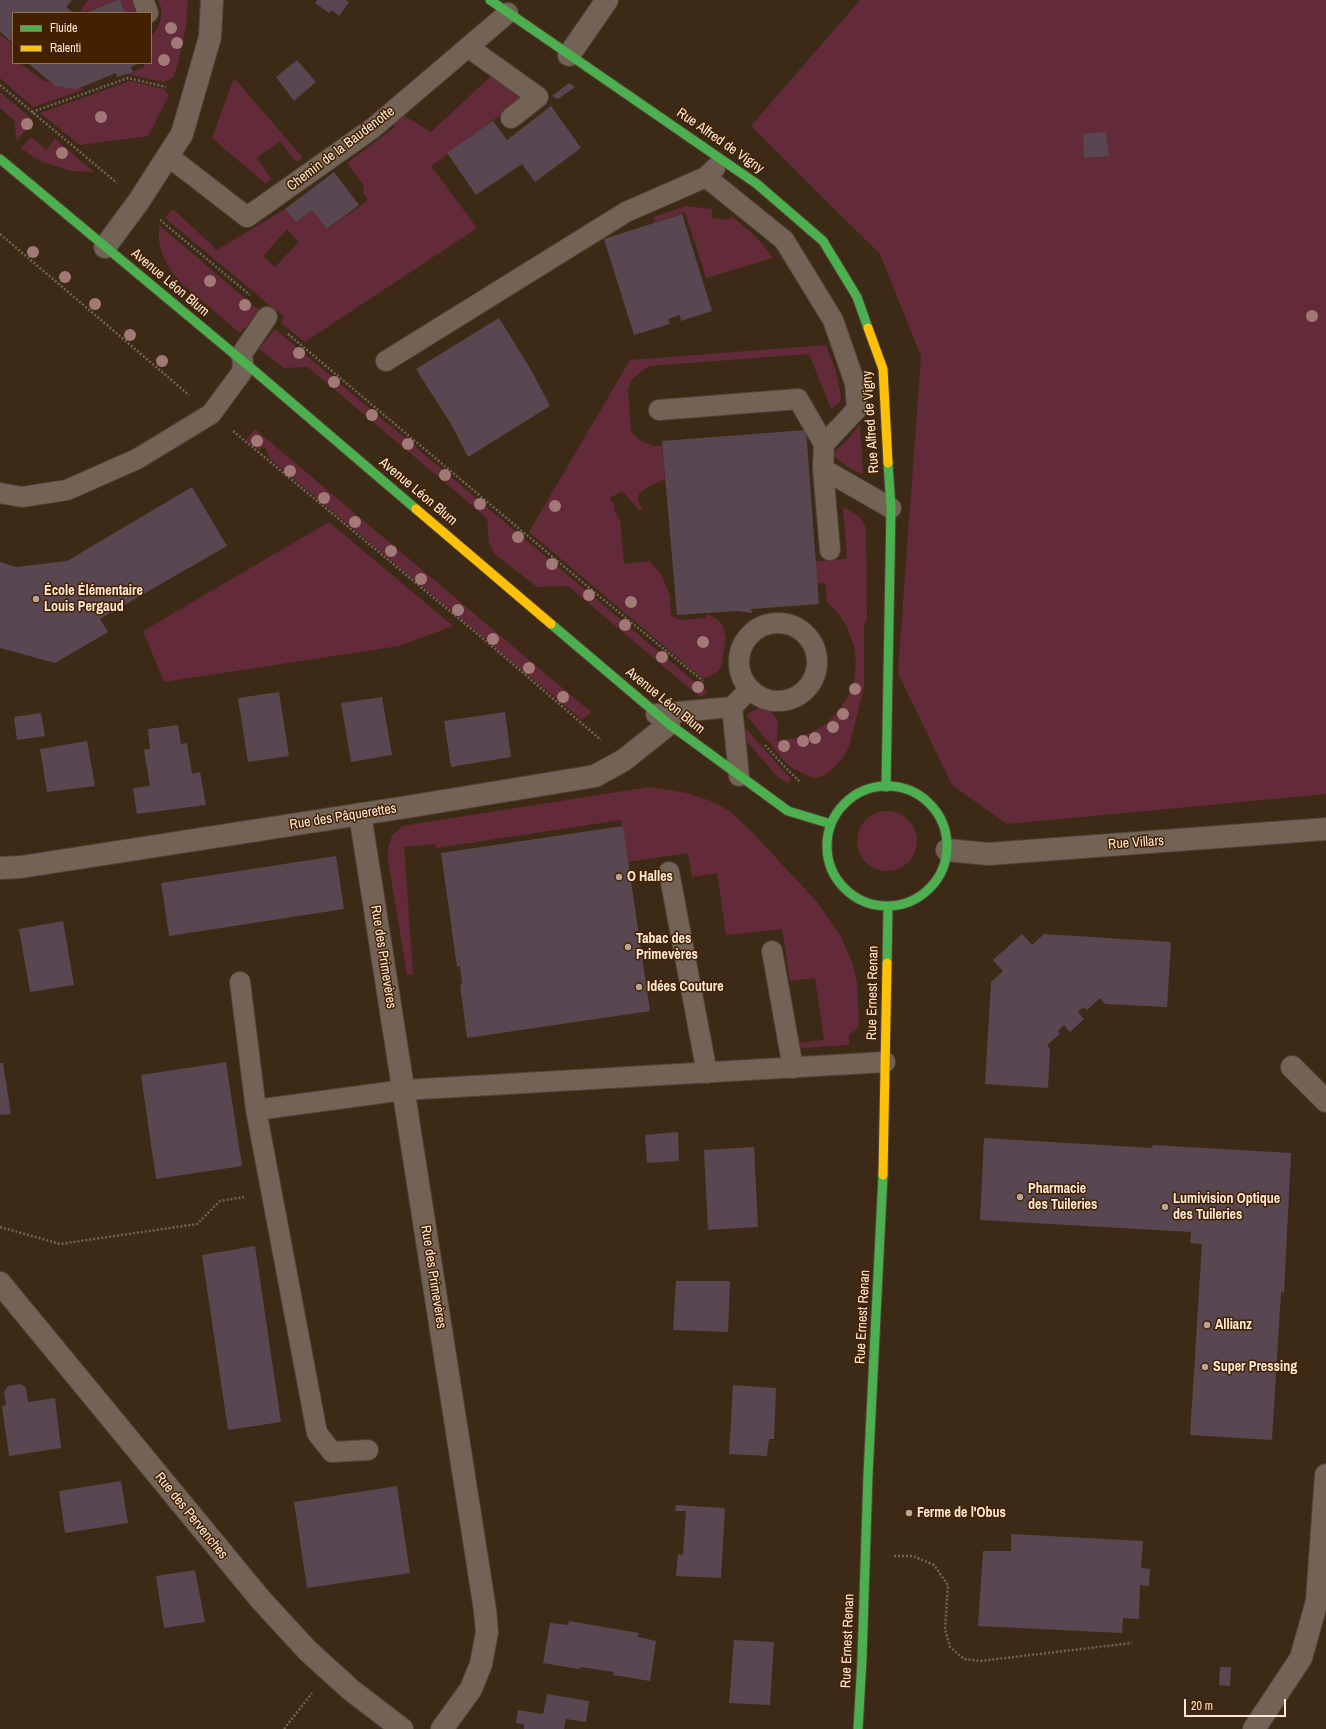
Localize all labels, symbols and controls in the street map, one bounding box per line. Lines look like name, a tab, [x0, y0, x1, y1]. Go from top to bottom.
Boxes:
legend	[12, 12, 152, 64]
text: Fluide	[50, 20, 77, 36]
text: Ralenti	[50, 40, 81, 56]
street label: Chemin de la Baudenotte	[284, 103, 398, 195]
street label: Rue Alfred de Vigny	[673, 105, 767, 177]
street label: Avenue Léon Blum	[128, 245, 212, 321]
street label: Rue Alfred de Vigny	[859, 370, 883, 474]
street label: Avenue Léon Blum	[376, 454, 460, 530]
place label: École Élémentaire Louis Pergaud	[44, 583, 143, 616]
marker: École Élémentaire Louis Pergaud	[31, 594, 41, 604]
street label: Avenue Léon Blum	[622, 664, 708, 738]
street label: Rue des Pâquerettes	[288, 800, 398, 834]
street label: Rue Villars	[1108, 833, 1164, 853]
place label: O Halles	[627, 869, 673, 885]
marker: O Halles	[614, 872, 624, 882]
street label: Rue des Primevères	[367, 904, 399, 1010]
place label: Tabac des Primevères	[636, 931, 698, 964]
marker: Tabac des Primevères	[623, 942, 633, 952]
street label: Rue Ernest Renan	[864, 946, 882, 1040]
place label: Idées Couture	[647, 979, 724, 995]
marker: Idées Couture	[634, 982, 644, 992]
place label: Pharmacie des Tuileries	[1028, 1181, 1097, 1214]
place label: Lumivision Optique des Tuileries	[1173, 1191, 1280, 1224]
marker: Pharmacie des Tuileries	[1015, 1192, 1025, 1202]
marker: Lumivision Optique des Tuileries	[1160, 1202, 1170, 1212]
street label: Rue des Primevères	[417, 1224, 449, 1330]
street label: Rue Ernest Renan	[852, 1269, 874, 1365]
place label: Allianz	[1215, 1317, 1252, 1333]
marker: Allianz	[1202, 1320, 1212, 1330]
place label: Super Pressing	[1213, 1359, 1297, 1375]
marker: Super Pressing	[1200, 1362, 1210, 1372]
street label: Rue des Pervenches	[151, 1469, 231, 1563]
place label: Ferme de l'Obus	[917, 1505, 1006, 1521]
marker: Ferme de l'Obus	[904, 1508, 914, 1518]
street label: Rue Ernest Renan	[838, 1594, 858, 1688]
scale bar	[1186, 1691, 1288, 1717]
text: 20 m	[1191, 1698, 1213, 1714]

